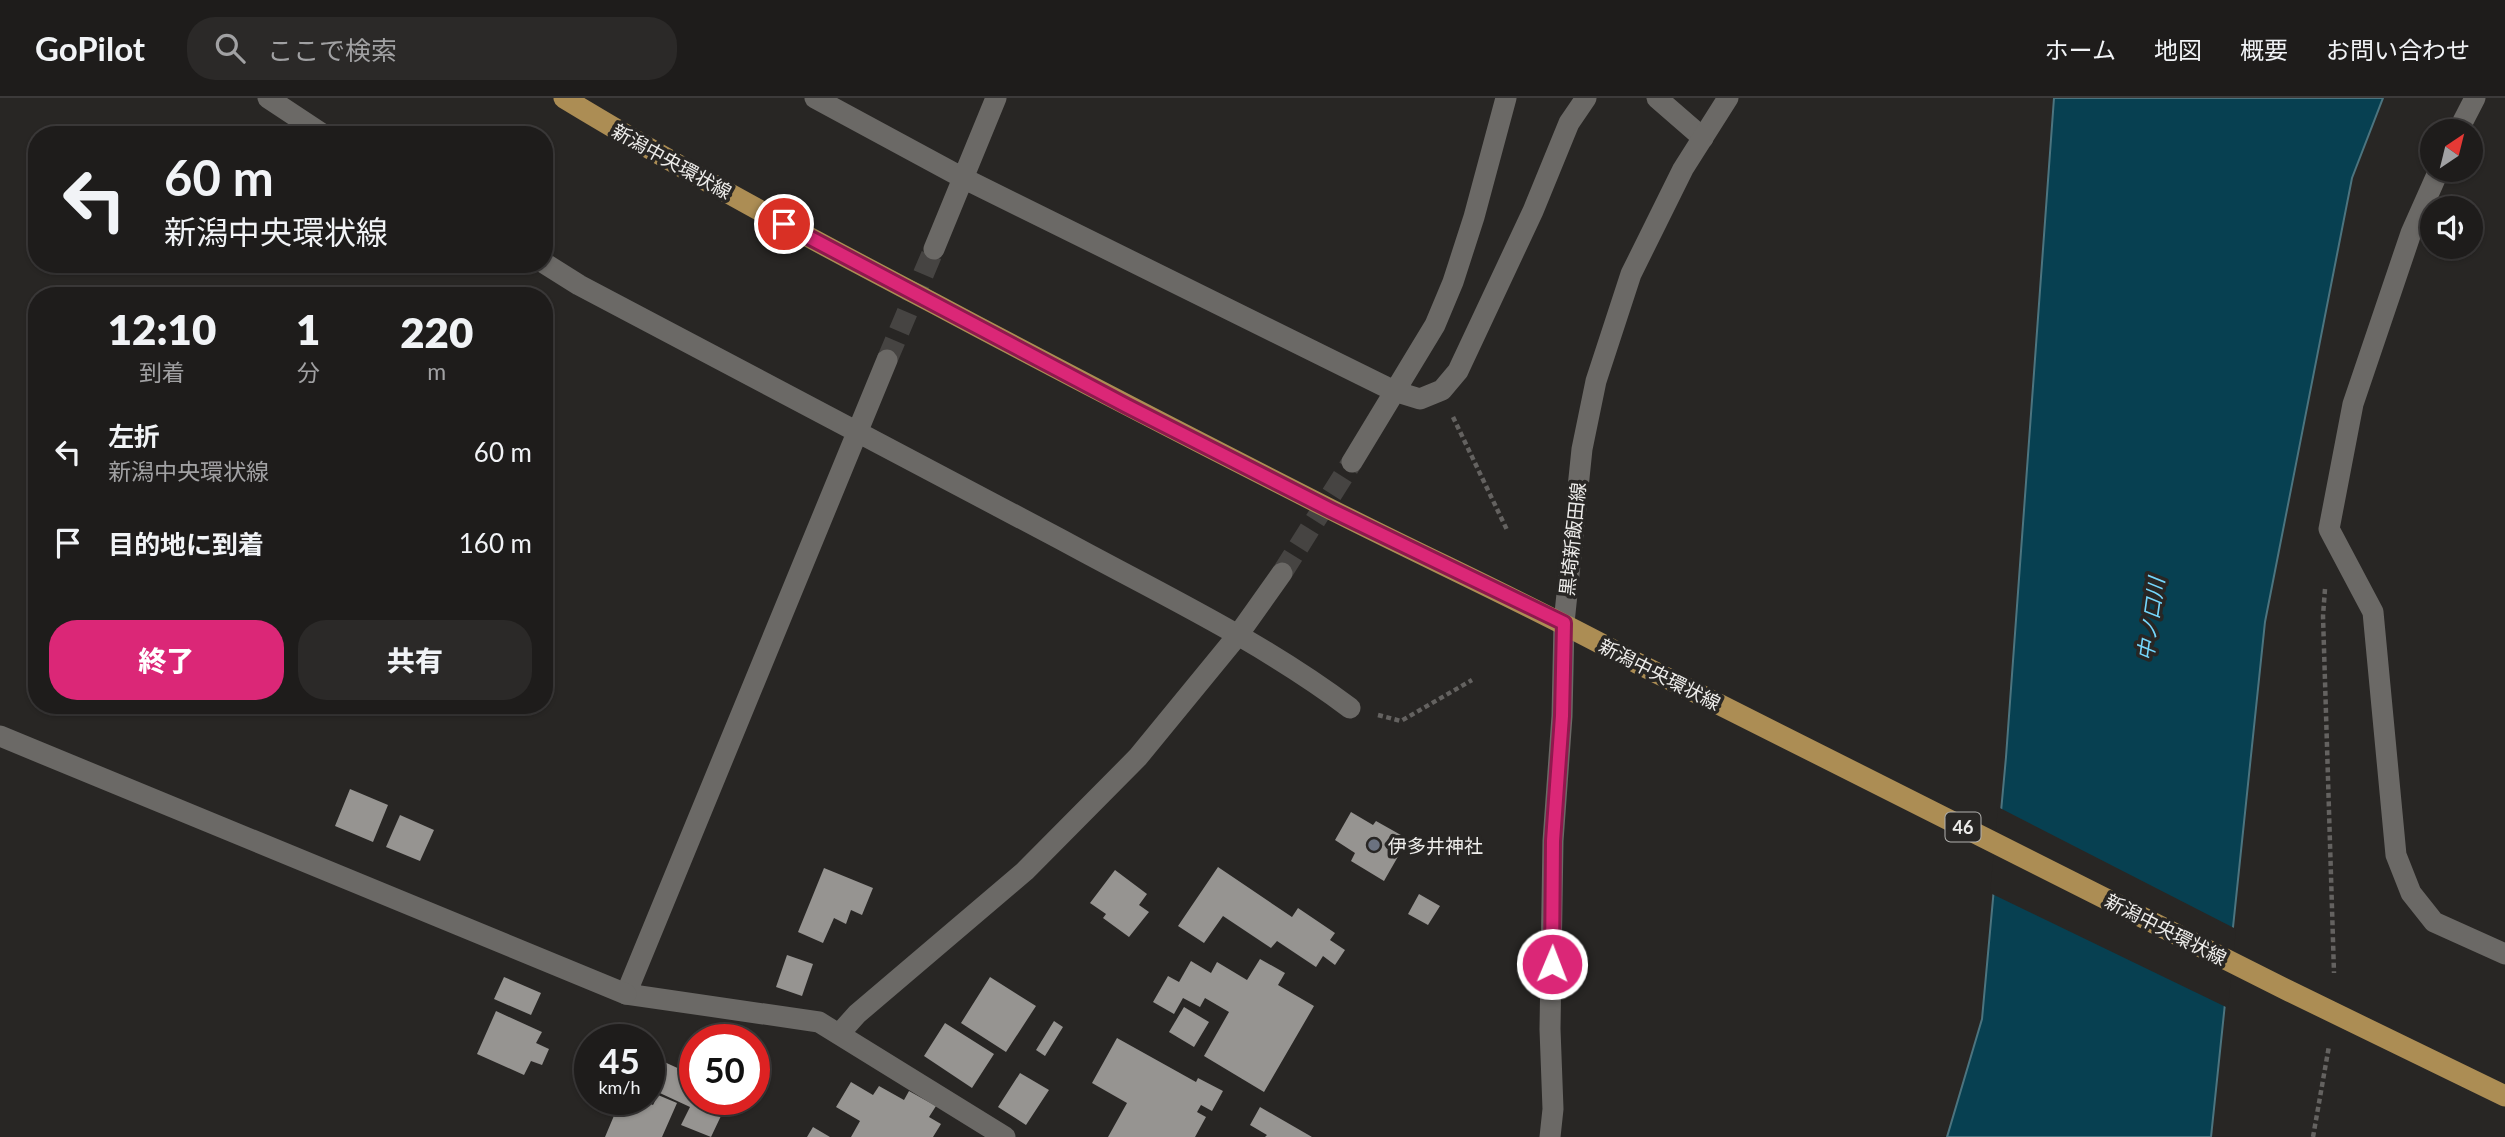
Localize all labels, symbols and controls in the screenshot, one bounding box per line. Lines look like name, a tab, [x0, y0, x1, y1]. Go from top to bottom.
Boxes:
search box	[187, 17, 677, 80]
text: GoPilot	[35, 28, 145, 68]
icon: search	[211, 29, 249, 67]
text: ここで検索	[267, 34, 397, 66]
text: ホーム	[2045, 35, 2116, 64]
text: 地図	[2154, 35, 2202, 64]
text: 概要	[2240, 35, 2288, 64]
text: お問い合わせ	[2326, 35, 2470, 64]
street label: 新潟中央環状線	[608, 119, 736, 203]
north arrow	[2420, 119, 2483, 182]
map controls	[2420, 119, 2483, 259]
text: 60 m	[164, 148, 274, 206]
icon: left	[49, 154, 140, 245]
pin	[754, 194, 814, 254]
button: sound	[2420, 196, 2483, 259]
icon: arrive	[765, 205, 803, 243]
text: 新潟中央環状線	[164, 212, 388, 251]
text: 12:10	[108, 304, 216, 354]
text: 1	[296, 304, 320, 354]
text: 220	[400, 307, 473, 357]
text: m	[427, 357, 446, 385]
text: 到着	[139, 358, 185, 386]
text: 分	[297, 358, 320, 386]
text: 左折	[108, 420, 160, 452]
icon: left	[49, 433, 87, 471]
text: 60 m	[474, 436, 532, 468]
text: 新潟中央環状線	[108, 457, 269, 485]
street label: 黒埼新飯田線	[1555, 481, 1589, 597]
icon: arrive	[49, 524, 87, 562]
text: 160 m	[459, 527, 532, 559]
text: 目的地に到着	[108, 528, 264, 560]
water label: 中ノ口川	[2132, 574, 2169, 662]
button: 終了	[49, 620, 284, 700]
button: 共有	[298, 620, 532, 700]
street label: 新潟中央環状線	[1596, 634, 1724, 714]
road number: 46	[1946, 812, 1980, 842]
place label: 伊多井神社	[1388, 834, 1483, 857]
marker: 伊多井神社	[1366, 837, 1382, 853]
street label: 新潟中央環状線	[2102, 889, 2230, 969]
position arrow	[1515, 927, 1589, 1001]
speed limit sign: 50	[679, 1024, 770, 1115]
text: 45	[599, 1039, 640, 1081]
text: km/h	[598, 1076, 641, 1098]

